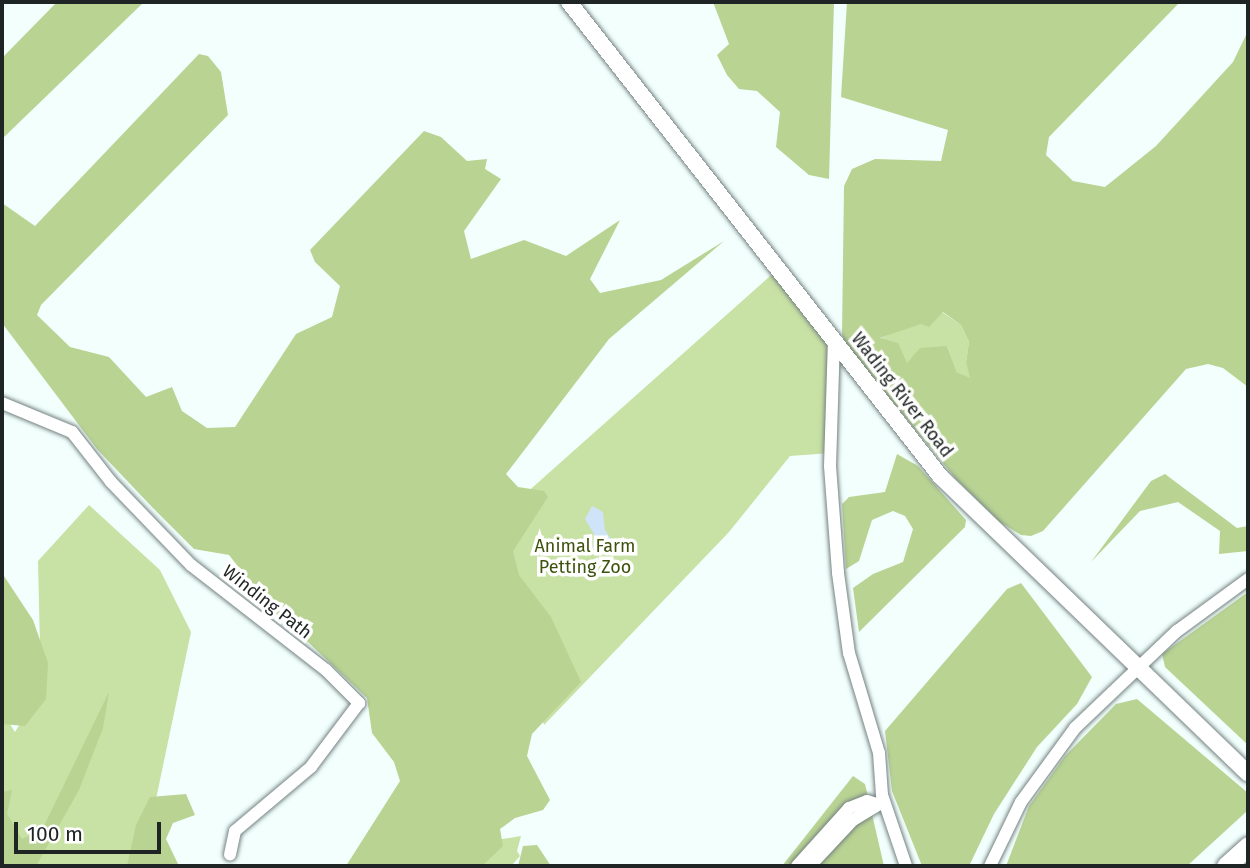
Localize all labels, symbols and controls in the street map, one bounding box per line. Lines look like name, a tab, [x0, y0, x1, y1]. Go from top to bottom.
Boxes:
street label: Wading River Road	[847, 328, 957, 462]
park label: Animal Farm Petting Zoo	[535, 536, 635, 578]
street label: Winding Path	[218, 560, 316, 644]
scale bar	[18, 808, 164, 852]
text: 100 m	[27, 821, 83, 847]

